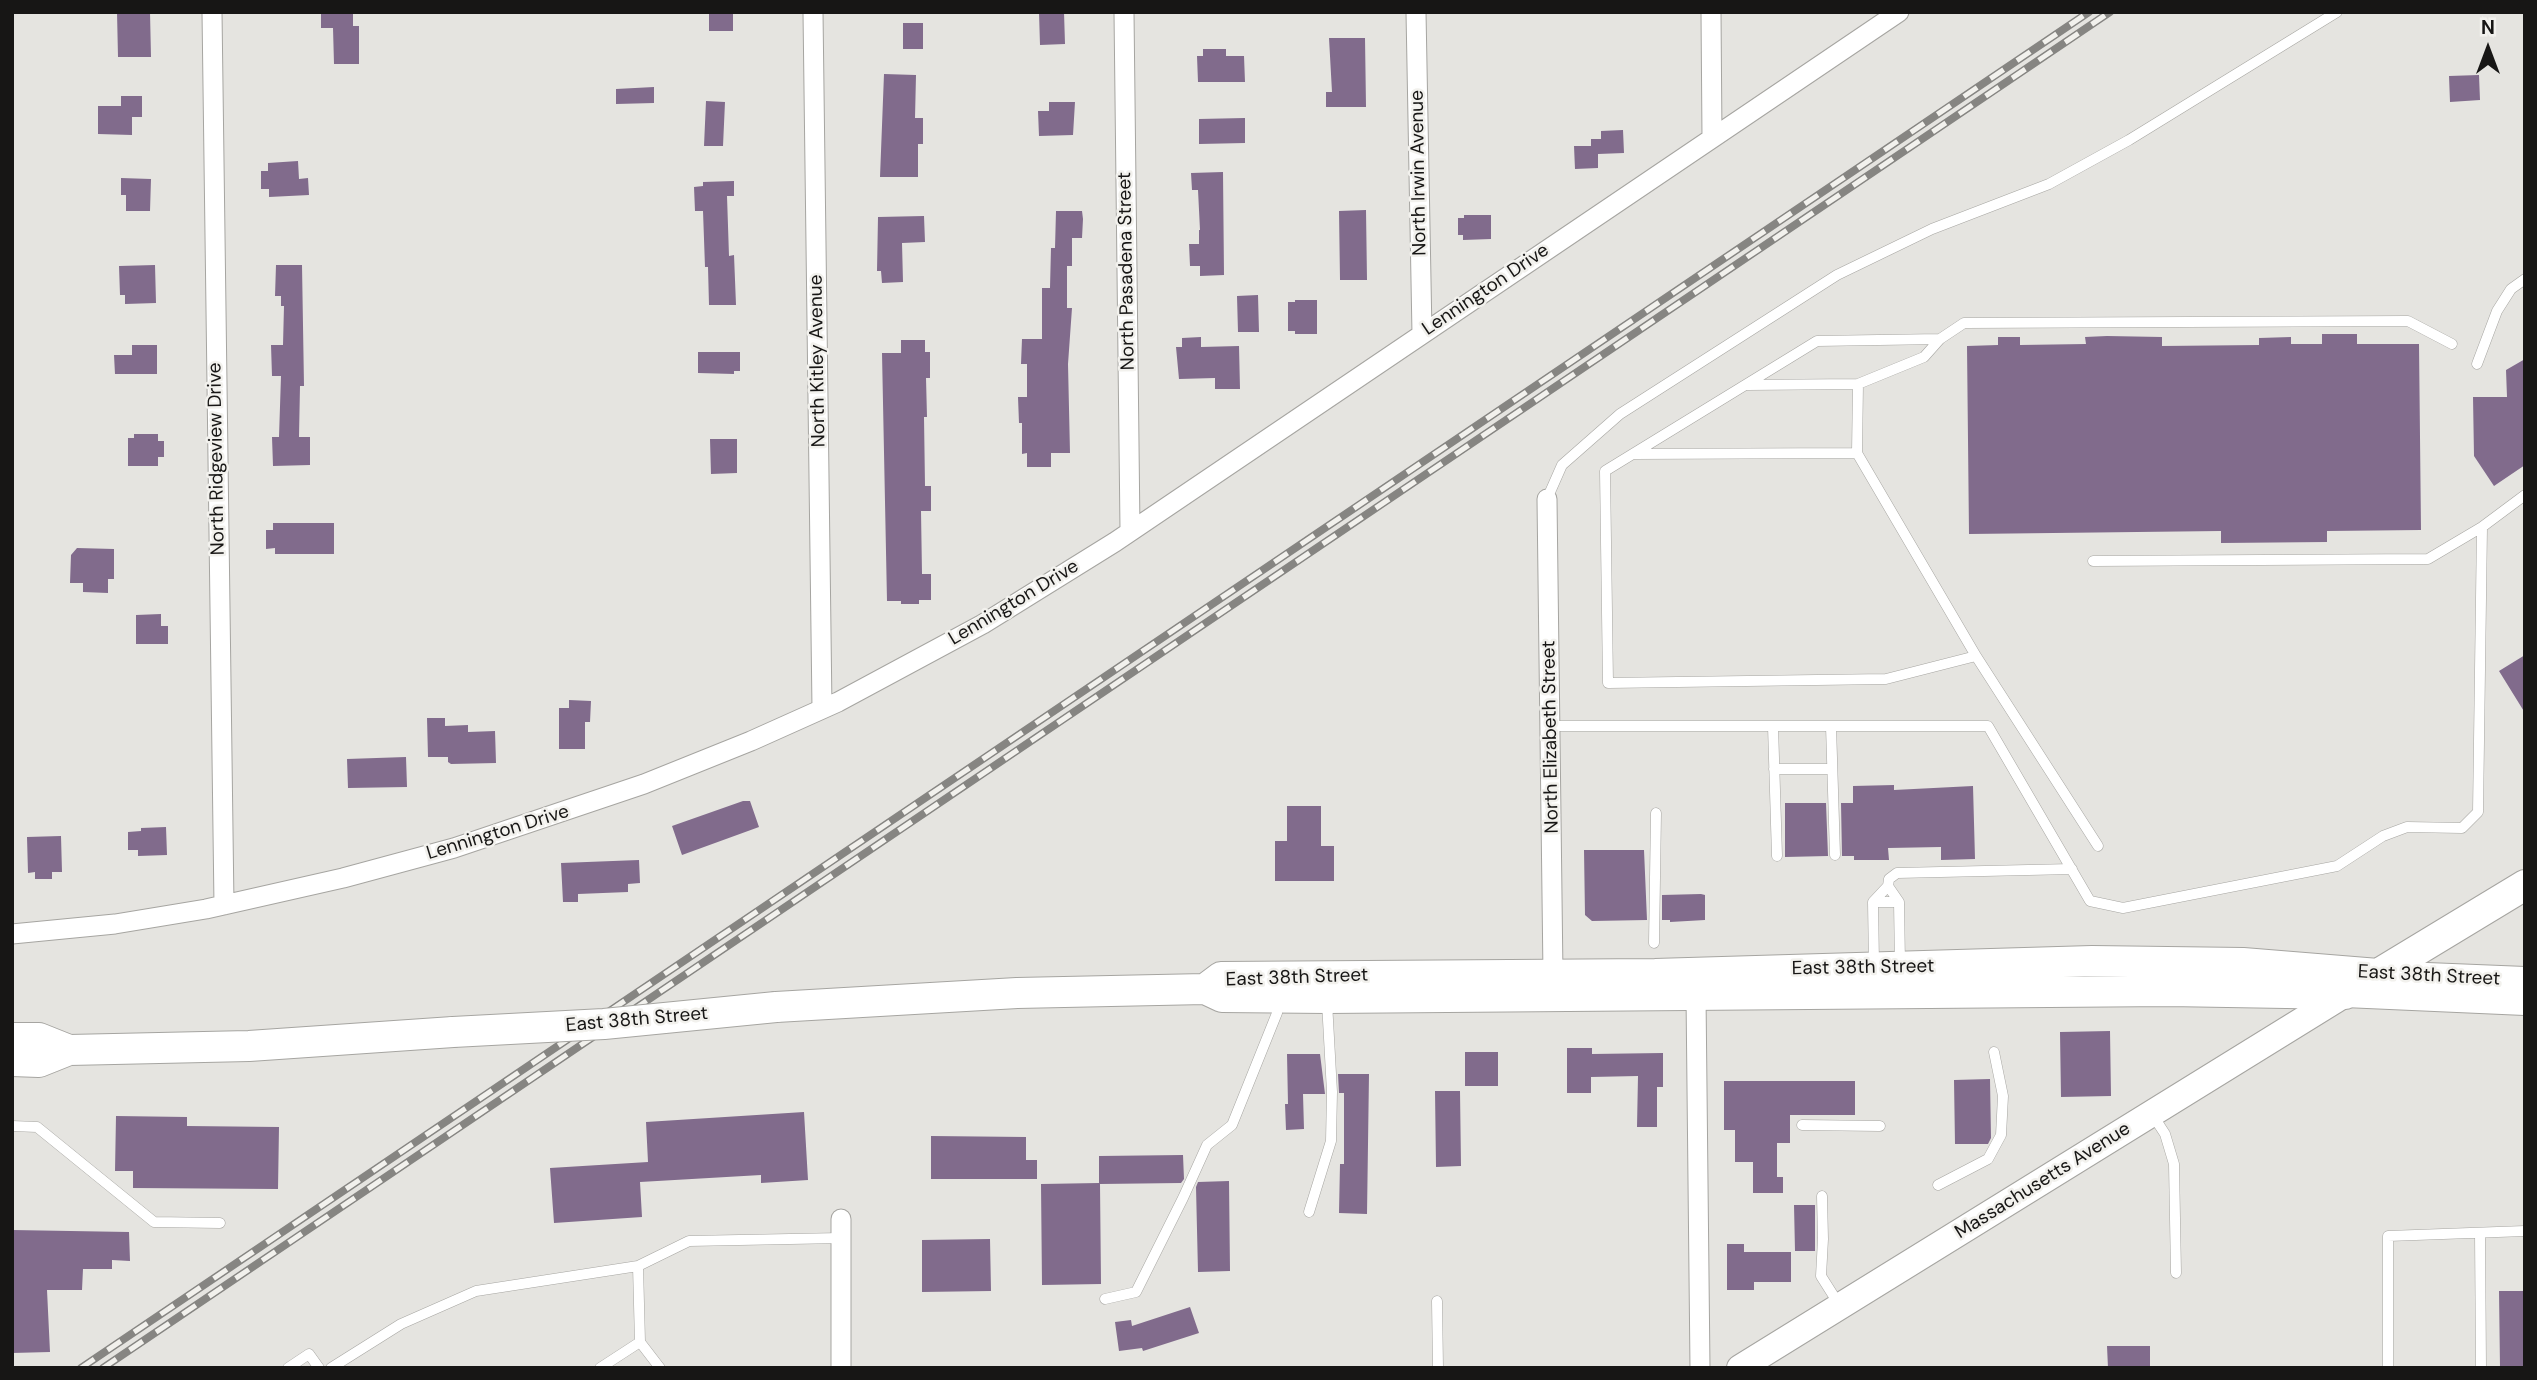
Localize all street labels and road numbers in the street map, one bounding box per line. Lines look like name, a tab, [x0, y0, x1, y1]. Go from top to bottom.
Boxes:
street label: North Irwin Avenue	[1406, 90, 1432, 256]
street label: North Pasadena Street	[1114, 172, 1140, 370]
street label: Lennington Drive	[1418, 239, 1554, 341]
street label: North Kitley Avenue	[805, 274, 831, 448]
street label: North Ridgeview Drive	[204, 362, 230, 556]
street label: Lennington Drive	[945, 555, 1083, 651]
street label: North Elizabeth Street	[1538, 640, 1564, 834]
street label: Lennington Drive	[424, 801, 572, 865]
street label: East 38th Street	[1791, 955, 1935, 981]
street label: East 38th Street	[2357, 961, 2501, 991]
street label: East 38th Street	[1225, 964, 1369, 992]
street label: East 38th Street	[565, 1002, 709, 1038]
street label: Massachusetts Avenue	[1951, 1118, 2135, 1244]

